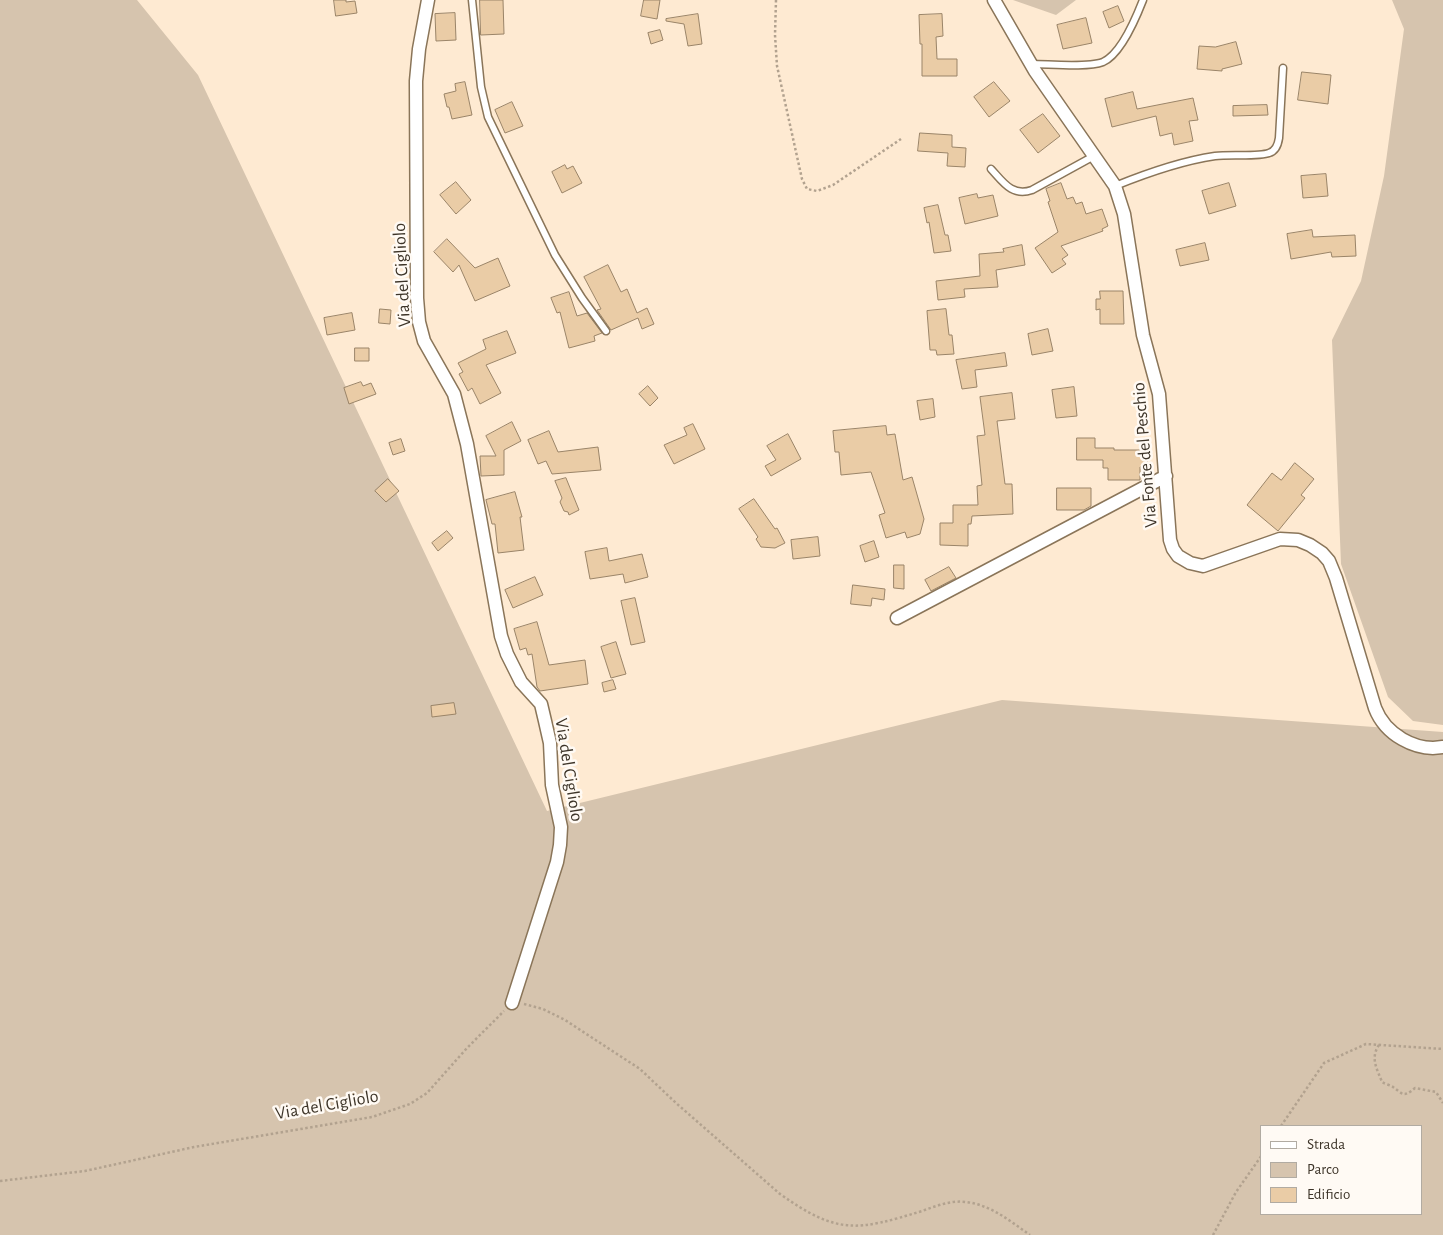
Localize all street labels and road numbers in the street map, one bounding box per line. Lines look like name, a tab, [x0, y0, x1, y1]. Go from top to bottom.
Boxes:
street label: Via del Cigliolo	[388, 222, 416, 328]
street label: Via Fonte del Peschio	[1128, 381, 1162, 529]
street label: Via del Cigliolo	[550, 717, 588, 823]
street label: Via del Cigliolo	[274, 1085, 380, 1125]

